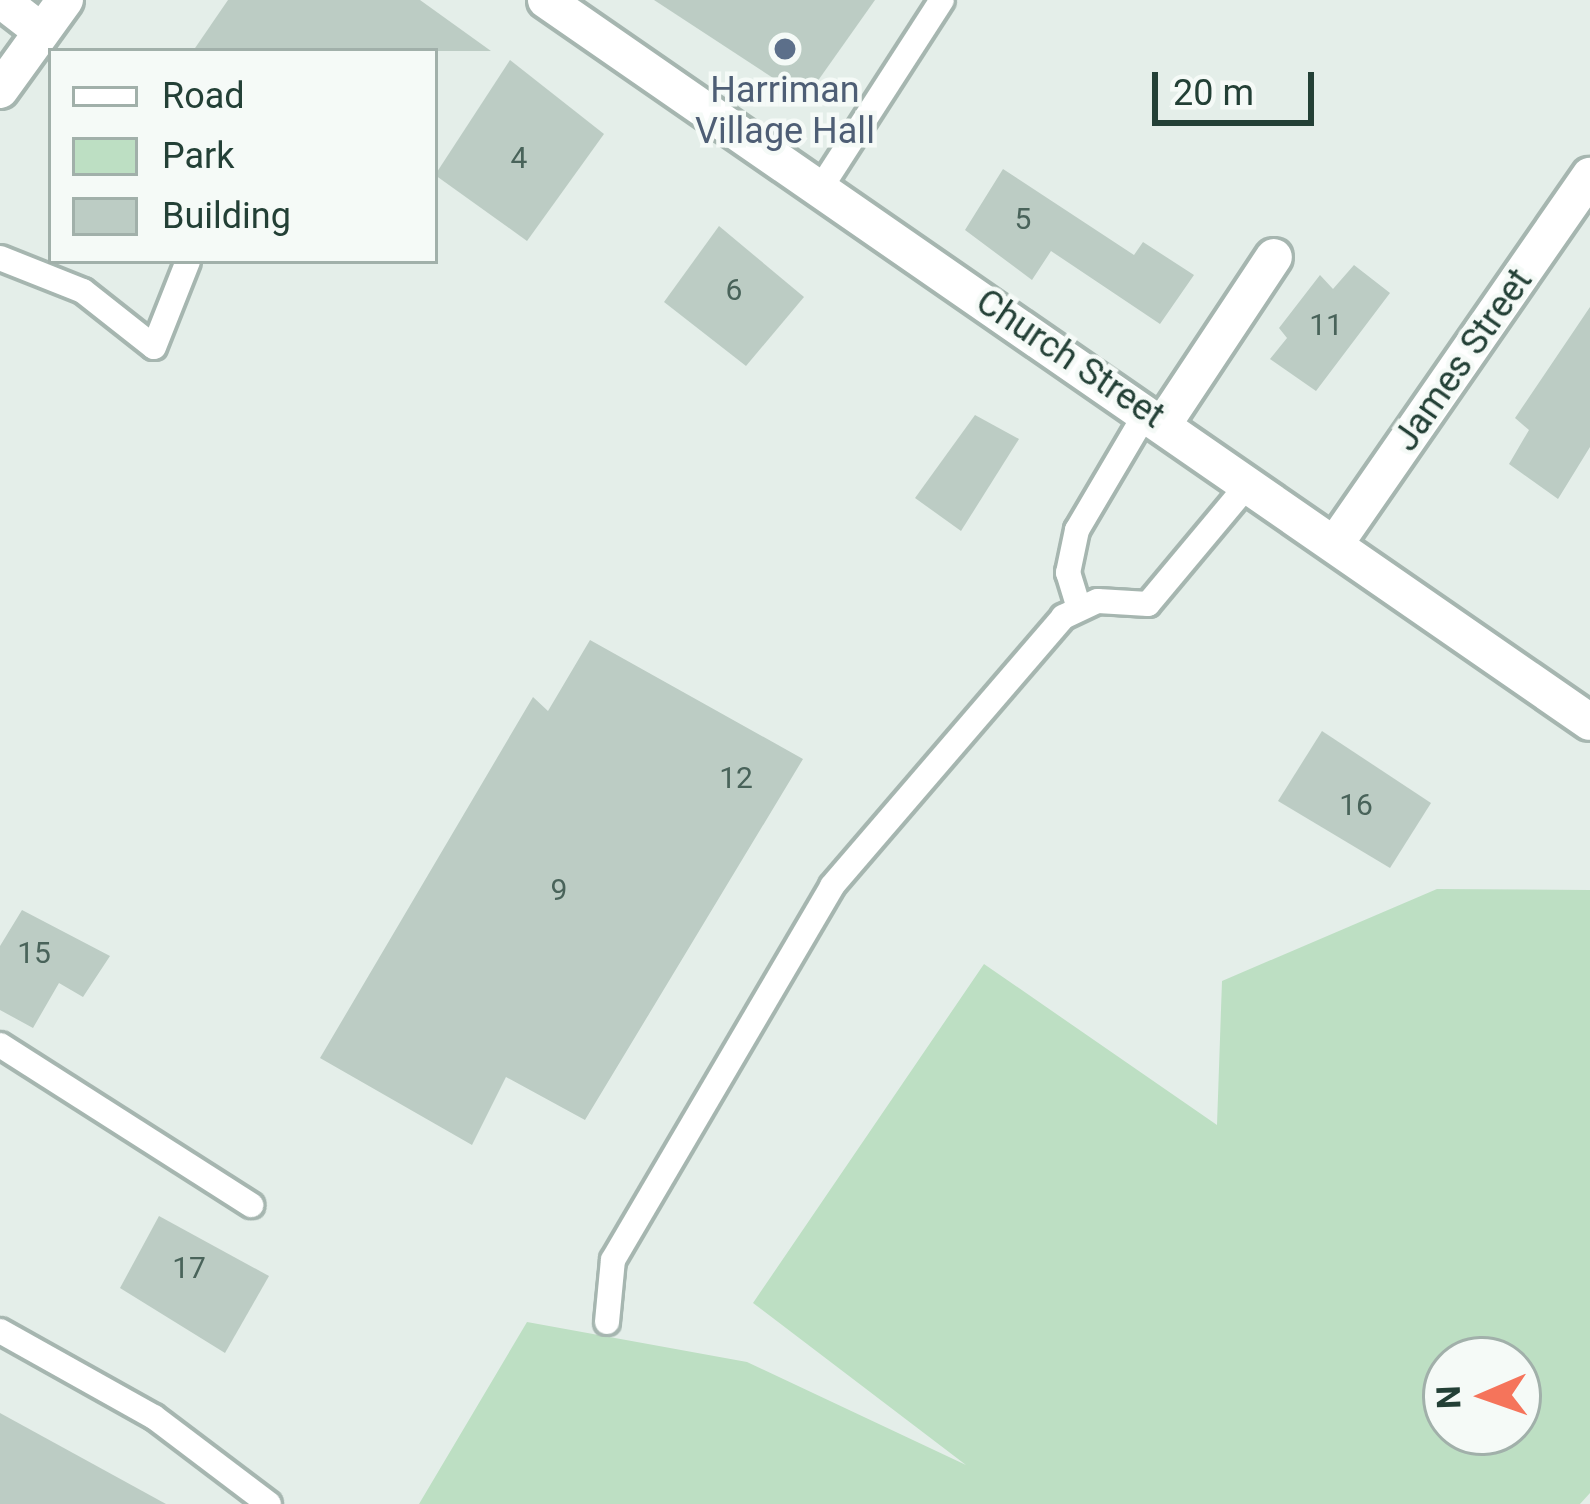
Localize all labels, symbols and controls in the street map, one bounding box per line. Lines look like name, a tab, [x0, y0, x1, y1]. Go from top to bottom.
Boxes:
marker: Harriman Village Hall	[772, 36, 798, 62]
legend	[48, 48, 438, 264]
scale bar	[1158, 48, 1320, 122]
place label: Harriman Village Hall	[695, 68, 875, 153]
text: 20 m	[1173, 72, 1254, 114]
text: Road	[162, 75, 245, 117]
text: Park	[162, 135, 235, 177]
house number: 4	[511, 140, 527, 176]
text: Building	[162, 195, 291, 237]
house number: 5	[1015, 201, 1031, 237]
street label: James Street	[1384, 261, 1542, 459]
house number: 6	[726, 272, 742, 308]
street label: Church Street	[968, 280, 1172, 438]
house number: 11	[1309, 307, 1343, 343]
house number: 12	[719, 760, 753, 796]
house number: 16	[1339, 787, 1373, 823]
house number: 9	[551, 872, 567, 908]
house number: 15	[17, 935, 51, 971]
house number: 17	[172, 1250, 206, 1286]
north arrow	[1422, 1336, 1542, 1456]
text: N	[1429, 1385, 1468, 1409]

